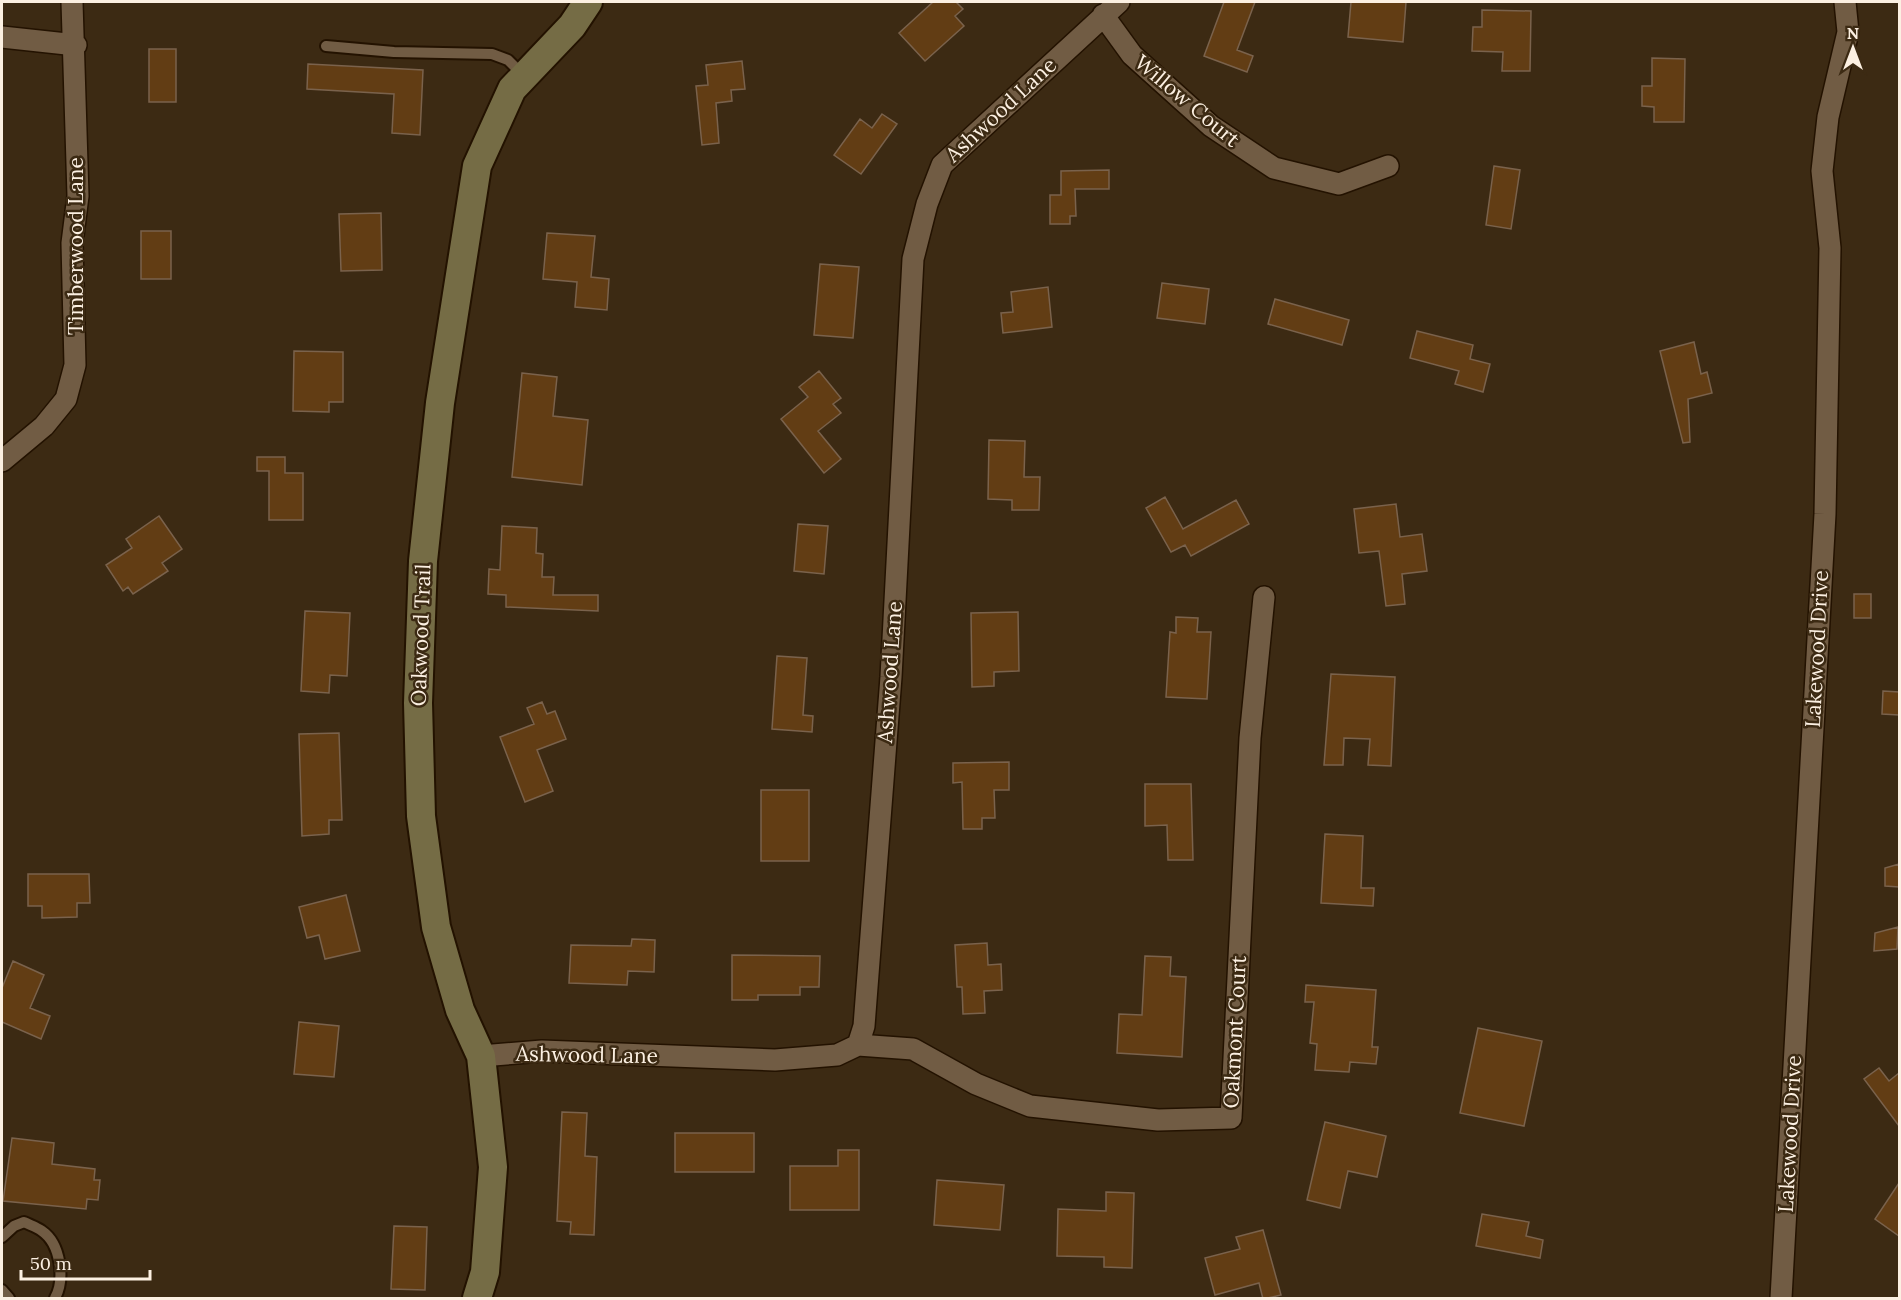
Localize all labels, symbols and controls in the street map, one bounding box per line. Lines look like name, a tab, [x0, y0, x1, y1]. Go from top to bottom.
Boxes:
north arrow	[1823, 18, 1883, 78]
text: N	[1847, 23, 1859, 43]
street label: Willow Court	[1129, 49, 1246, 153]
street label: Ashwood Lane	[939, 51, 1062, 169]
street label: Timberwood Lane	[62, 157, 89, 335]
street label: Oakwood Trail	[405, 563, 436, 707]
street label: Lakewood Drive	[1799, 570, 1834, 728]
street label: Ashwood Lane	[871, 600, 908, 745]
street label: Oakmont Court	[1217, 954, 1252, 1109]
street label: Ashwood Lane	[515, 1040, 658, 1069]
street label: Lakewood Drive	[1772, 1055, 1807, 1213]
scale bar	[21, 1243, 150, 1281]
text: 50 m	[30, 1252, 72, 1275]

